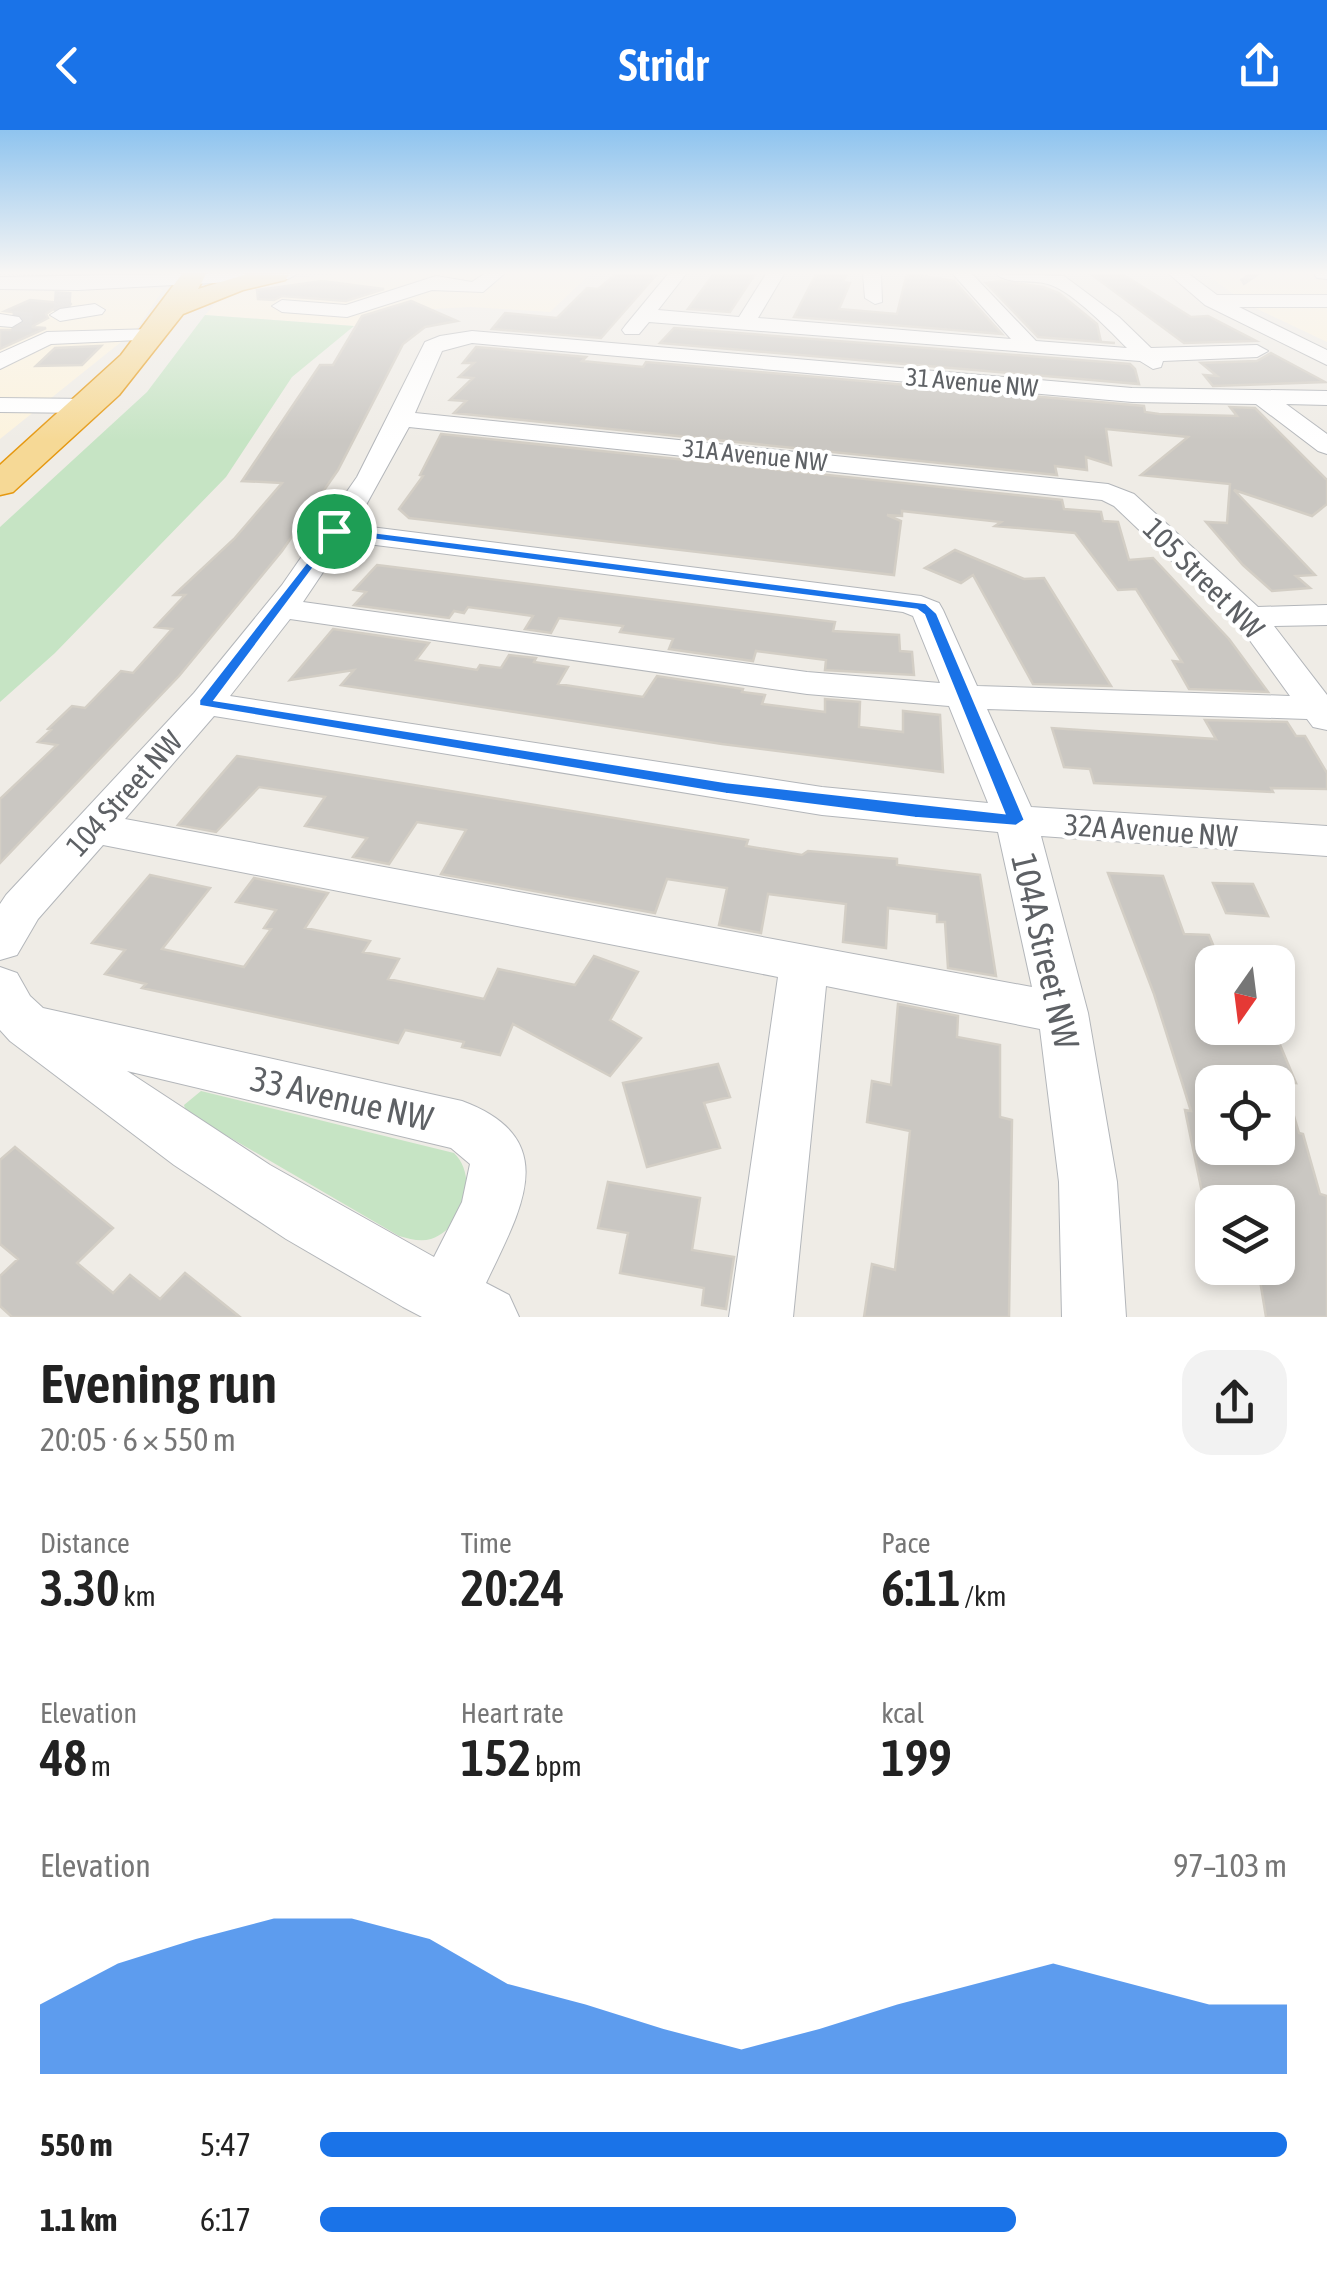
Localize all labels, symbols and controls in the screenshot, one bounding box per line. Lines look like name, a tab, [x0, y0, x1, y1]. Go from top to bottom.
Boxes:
icon: back	[40, 38, 95, 93]
icon: share	[1232, 38, 1287, 93]
text: Stridr	[618, 39, 709, 91]
street label: 31 Avenue NW	[905, 362, 1040, 402]
street label: 31A Avenue NW	[682, 434, 829, 477]
pin	[292, 489, 377, 574]
icon: arrive	[307, 504, 362, 559]
street label: 105 Street NW	[1137, 511, 1271, 645]
street label: 104 Street NW	[59, 724, 189, 862]
street label: 32A Avenue NW	[1063, 807, 1239, 853]
street label: 104A Street NW	[1004, 850, 1088, 1053]
north arrow	[1195, 945, 1295, 1045]
map controls	[1195, 945, 1295, 1285]
street label: 33 Avenue NW	[247, 1058, 437, 1138]
button: locate	[1195, 1065, 1295, 1165]
button: layers	[1195, 1185, 1295, 1285]
button: share	[1182, 1350, 1287, 1455]
text: Evening run	[40, 1352, 277, 1415]
text: 20:05 · 6 × 550 m	[40, 1421, 236, 1458]
text: Distance	[40, 1527, 130, 1559]
text: Time	[461, 1527, 512, 1559]
text: Pace	[881, 1527, 931, 1559]
text: 3.30	[40, 1559, 119, 1617]
text: 20:24	[461, 1559, 565, 1617]
text: 6:11	[881, 1559, 961, 1617]
text: km	[119, 1580, 156, 1612]
text: /km	[961, 1580, 1007, 1612]
text: Elevation	[40, 1697, 137, 1729]
text: Heart rate	[461, 1697, 564, 1729]
text: kcal	[881, 1697, 924, 1729]
text: 48	[40, 1729, 87, 1787]
text: 152	[461, 1729, 531, 1787]
text: 199	[881, 1729, 952, 1787]
text: m	[87, 1750, 111, 1782]
text: bpm	[531, 1750, 582, 1782]
text: Elevation	[40, 1847, 151, 1884]
text: 97–103 m	[1173, 1847, 1287, 1884]
text: 550 m	[40, 2126, 113, 2163]
text: 5:47	[200, 2126, 251, 2163]
text: 1.1 km	[40, 2201, 117, 2238]
text: 6:17	[200, 2201, 251, 2238]

